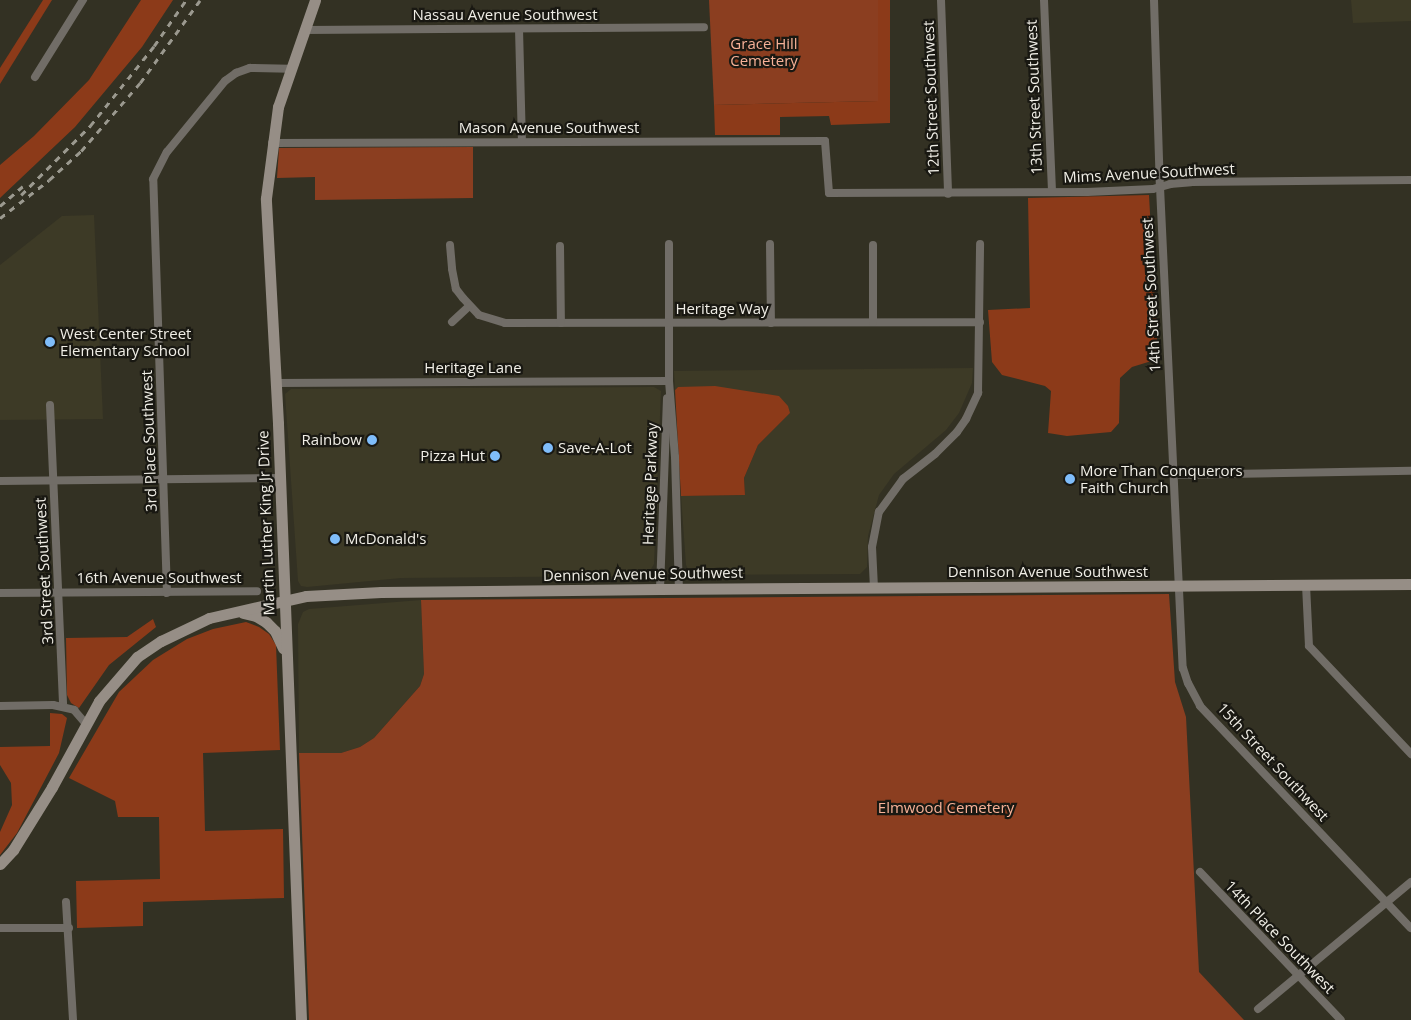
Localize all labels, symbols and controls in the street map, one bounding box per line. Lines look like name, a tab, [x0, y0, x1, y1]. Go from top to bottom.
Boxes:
street label: Nassau Avenue Southwest	[412, 6, 598, 24]
street label: 13th Street Southwest	[1022, 19, 1046, 175]
street label: 12th Street Southwest	[919, 20, 943, 176]
park label: Grace Hill Cemetery	[730, 34, 798, 69]
street label: Mason Avenue Southwest	[459, 119, 639, 137]
street label: Mims Avenue Southwest	[1063, 160, 1235, 186]
street label: 14th Street Southwest	[1138, 217, 1164, 373]
street label: Heritage Way	[675, 300, 769, 318]
place label: West Center Street Elementary School	[60, 324, 191, 359]
marker: West Center Street Elementary School	[44, 336, 56, 348]
street label: Heritage Lane	[424, 359, 522, 377]
street label: 3rd Place Southwest	[138, 370, 160, 512]
street label: Heritage Parkway	[639, 423, 661, 545]
street label: Martin Luther King Jr Drive	[254, 430, 278, 616]
place label: Rainbow	[302, 431, 362, 449]
marker: Rainbow	[366, 434, 378, 446]
place label: Save-A-Lot	[558, 439, 632, 457]
marker: Save-A-Lot	[542, 442, 554, 454]
place label: Pizza Hut	[420, 447, 485, 465]
marker: Pizza Hut	[489, 450, 501, 462]
place label: More Than Conquerors Faith Church	[1080, 461, 1243, 496]
marker: More Than Conquerors Faith Church	[1064, 473, 1076, 485]
street label: 3rd Street Southwest	[31, 497, 57, 645]
place label: McDonald's	[345, 530, 427, 548]
marker: McDonald's	[329, 533, 341, 545]
street label: Dennison Avenue Southwest	[543, 563, 743, 585]
street label: Dennison Avenue Southwest	[948, 563, 1148, 581]
street label: 16th Avenue Southwest	[76, 569, 242, 587]
street label: 15th Street Southwest	[1214, 699, 1332, 825]
park label: Elmwood Cemetery	[878, 799, 1014, 817]
street label: 14th Place Southwest	[1222, 877, 1338, 997]

